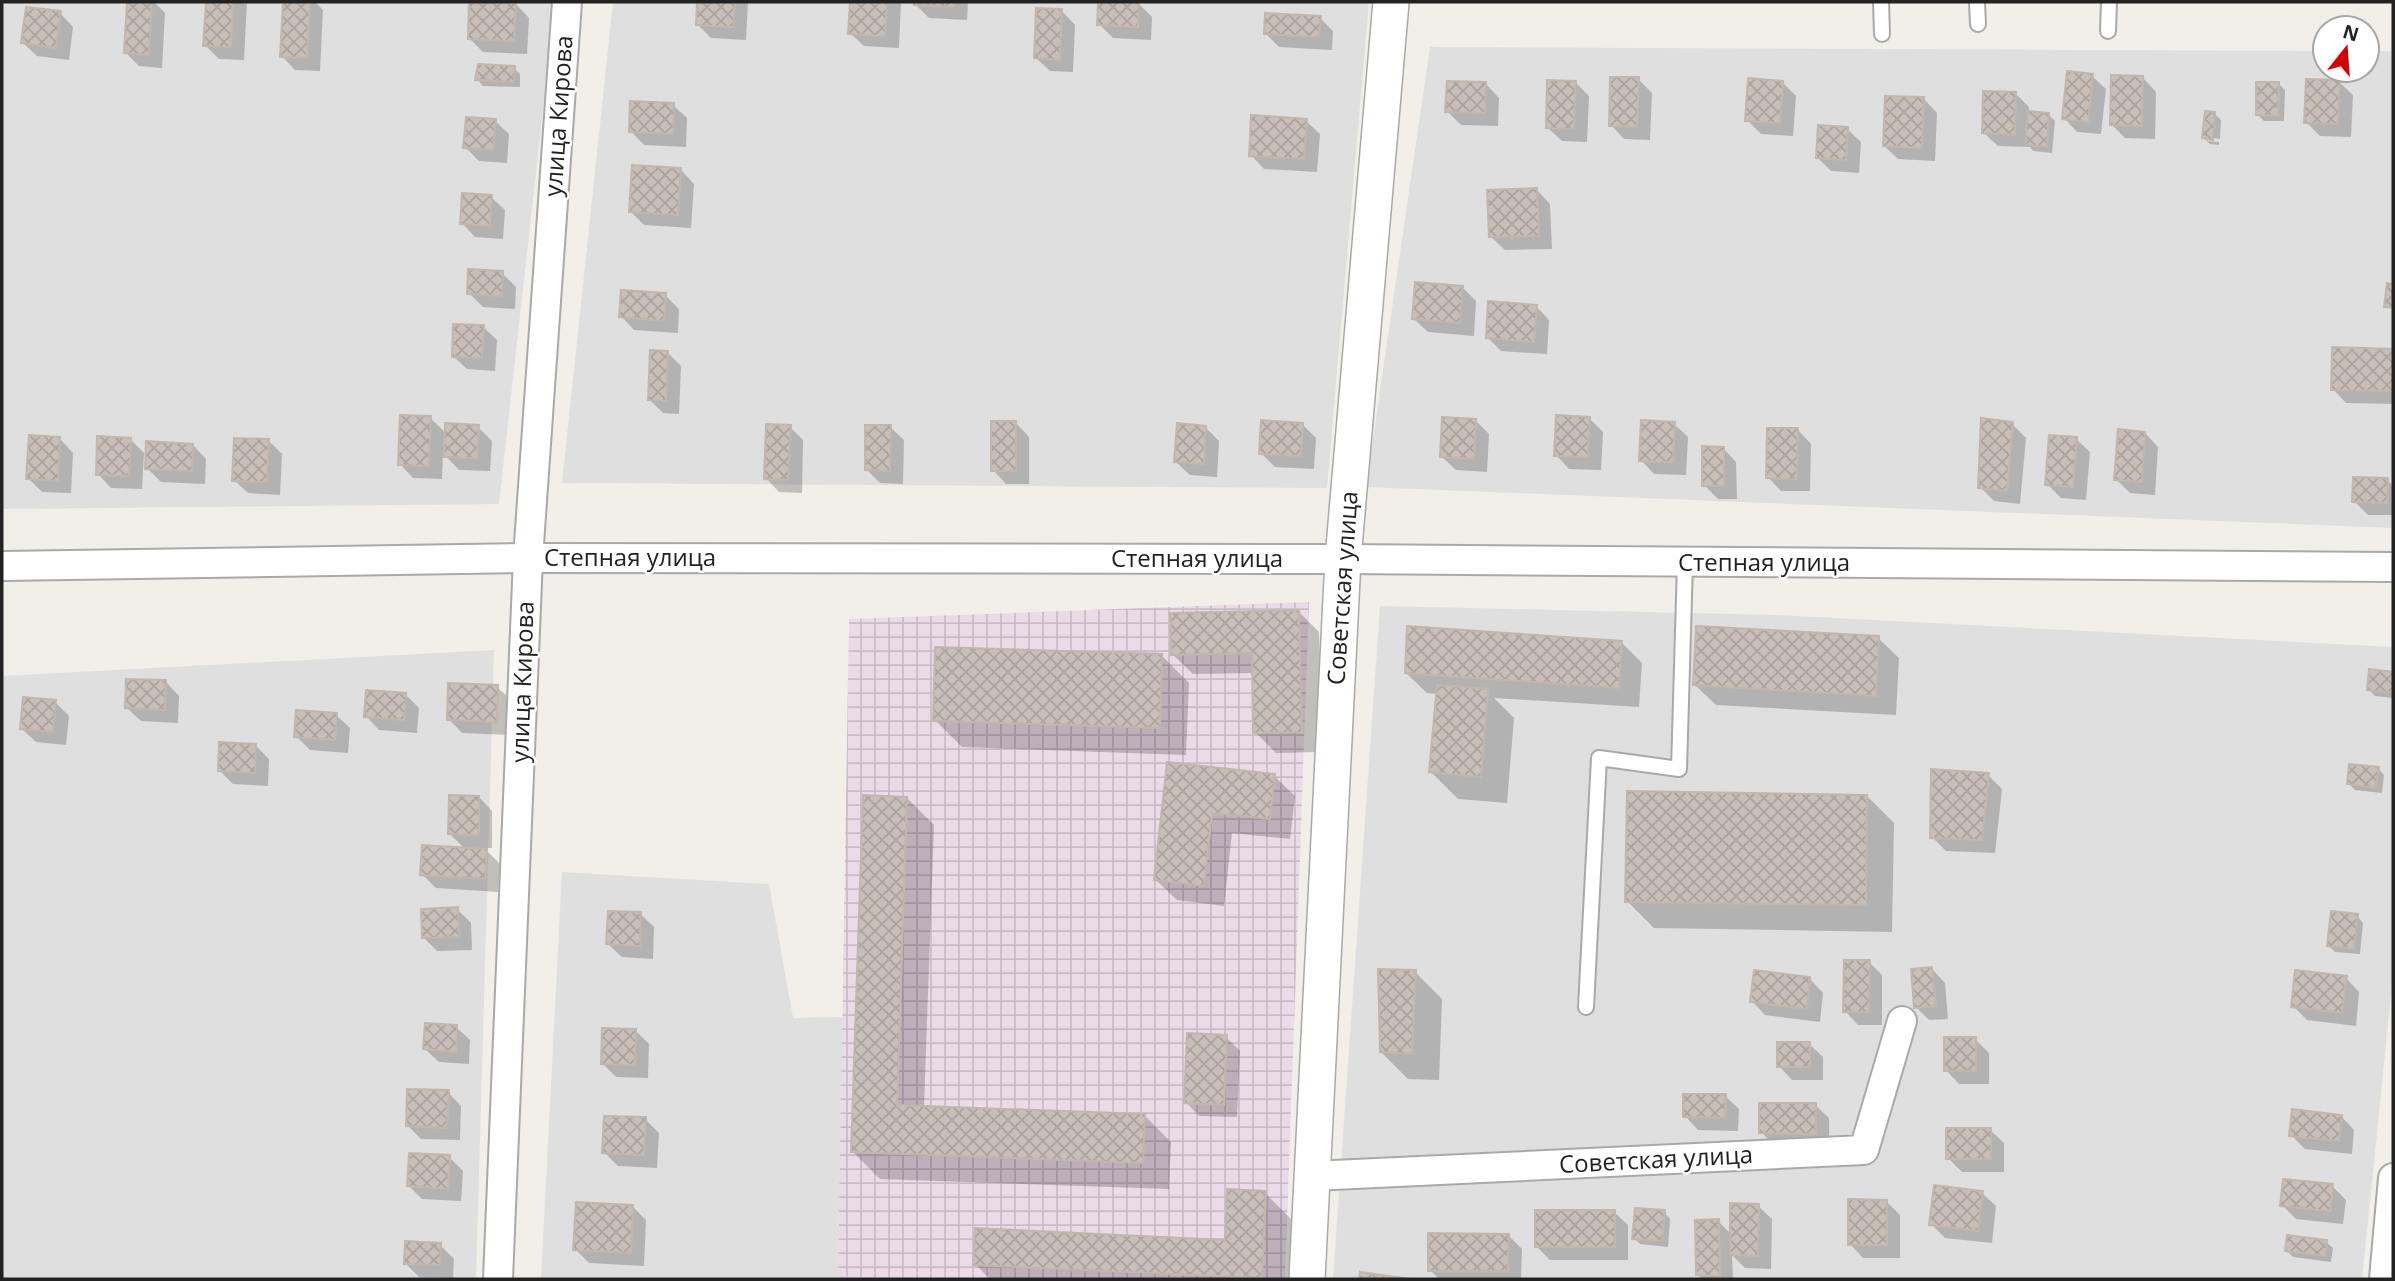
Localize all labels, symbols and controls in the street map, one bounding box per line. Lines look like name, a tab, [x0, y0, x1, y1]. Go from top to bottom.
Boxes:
north arrow	[2311, 14, 2381, 84]
text: N	[2340, 18, 2362, 47]
street label: улица Кирова	[535, 34, 580, 198]
street label: Советская улица	[1318, 490, 1365, 686]
street label: Степная улица	[544, 540, 716, 573]
street label: Степная улица	[1111, 541, 1283, 574]
street label: Степная улица	[1678, 545, 1850, 578]
street label: улица Кирова	[502, 601, 541, 763]
street label: Советская улица	[1558, 1137, 1754, 1180]

